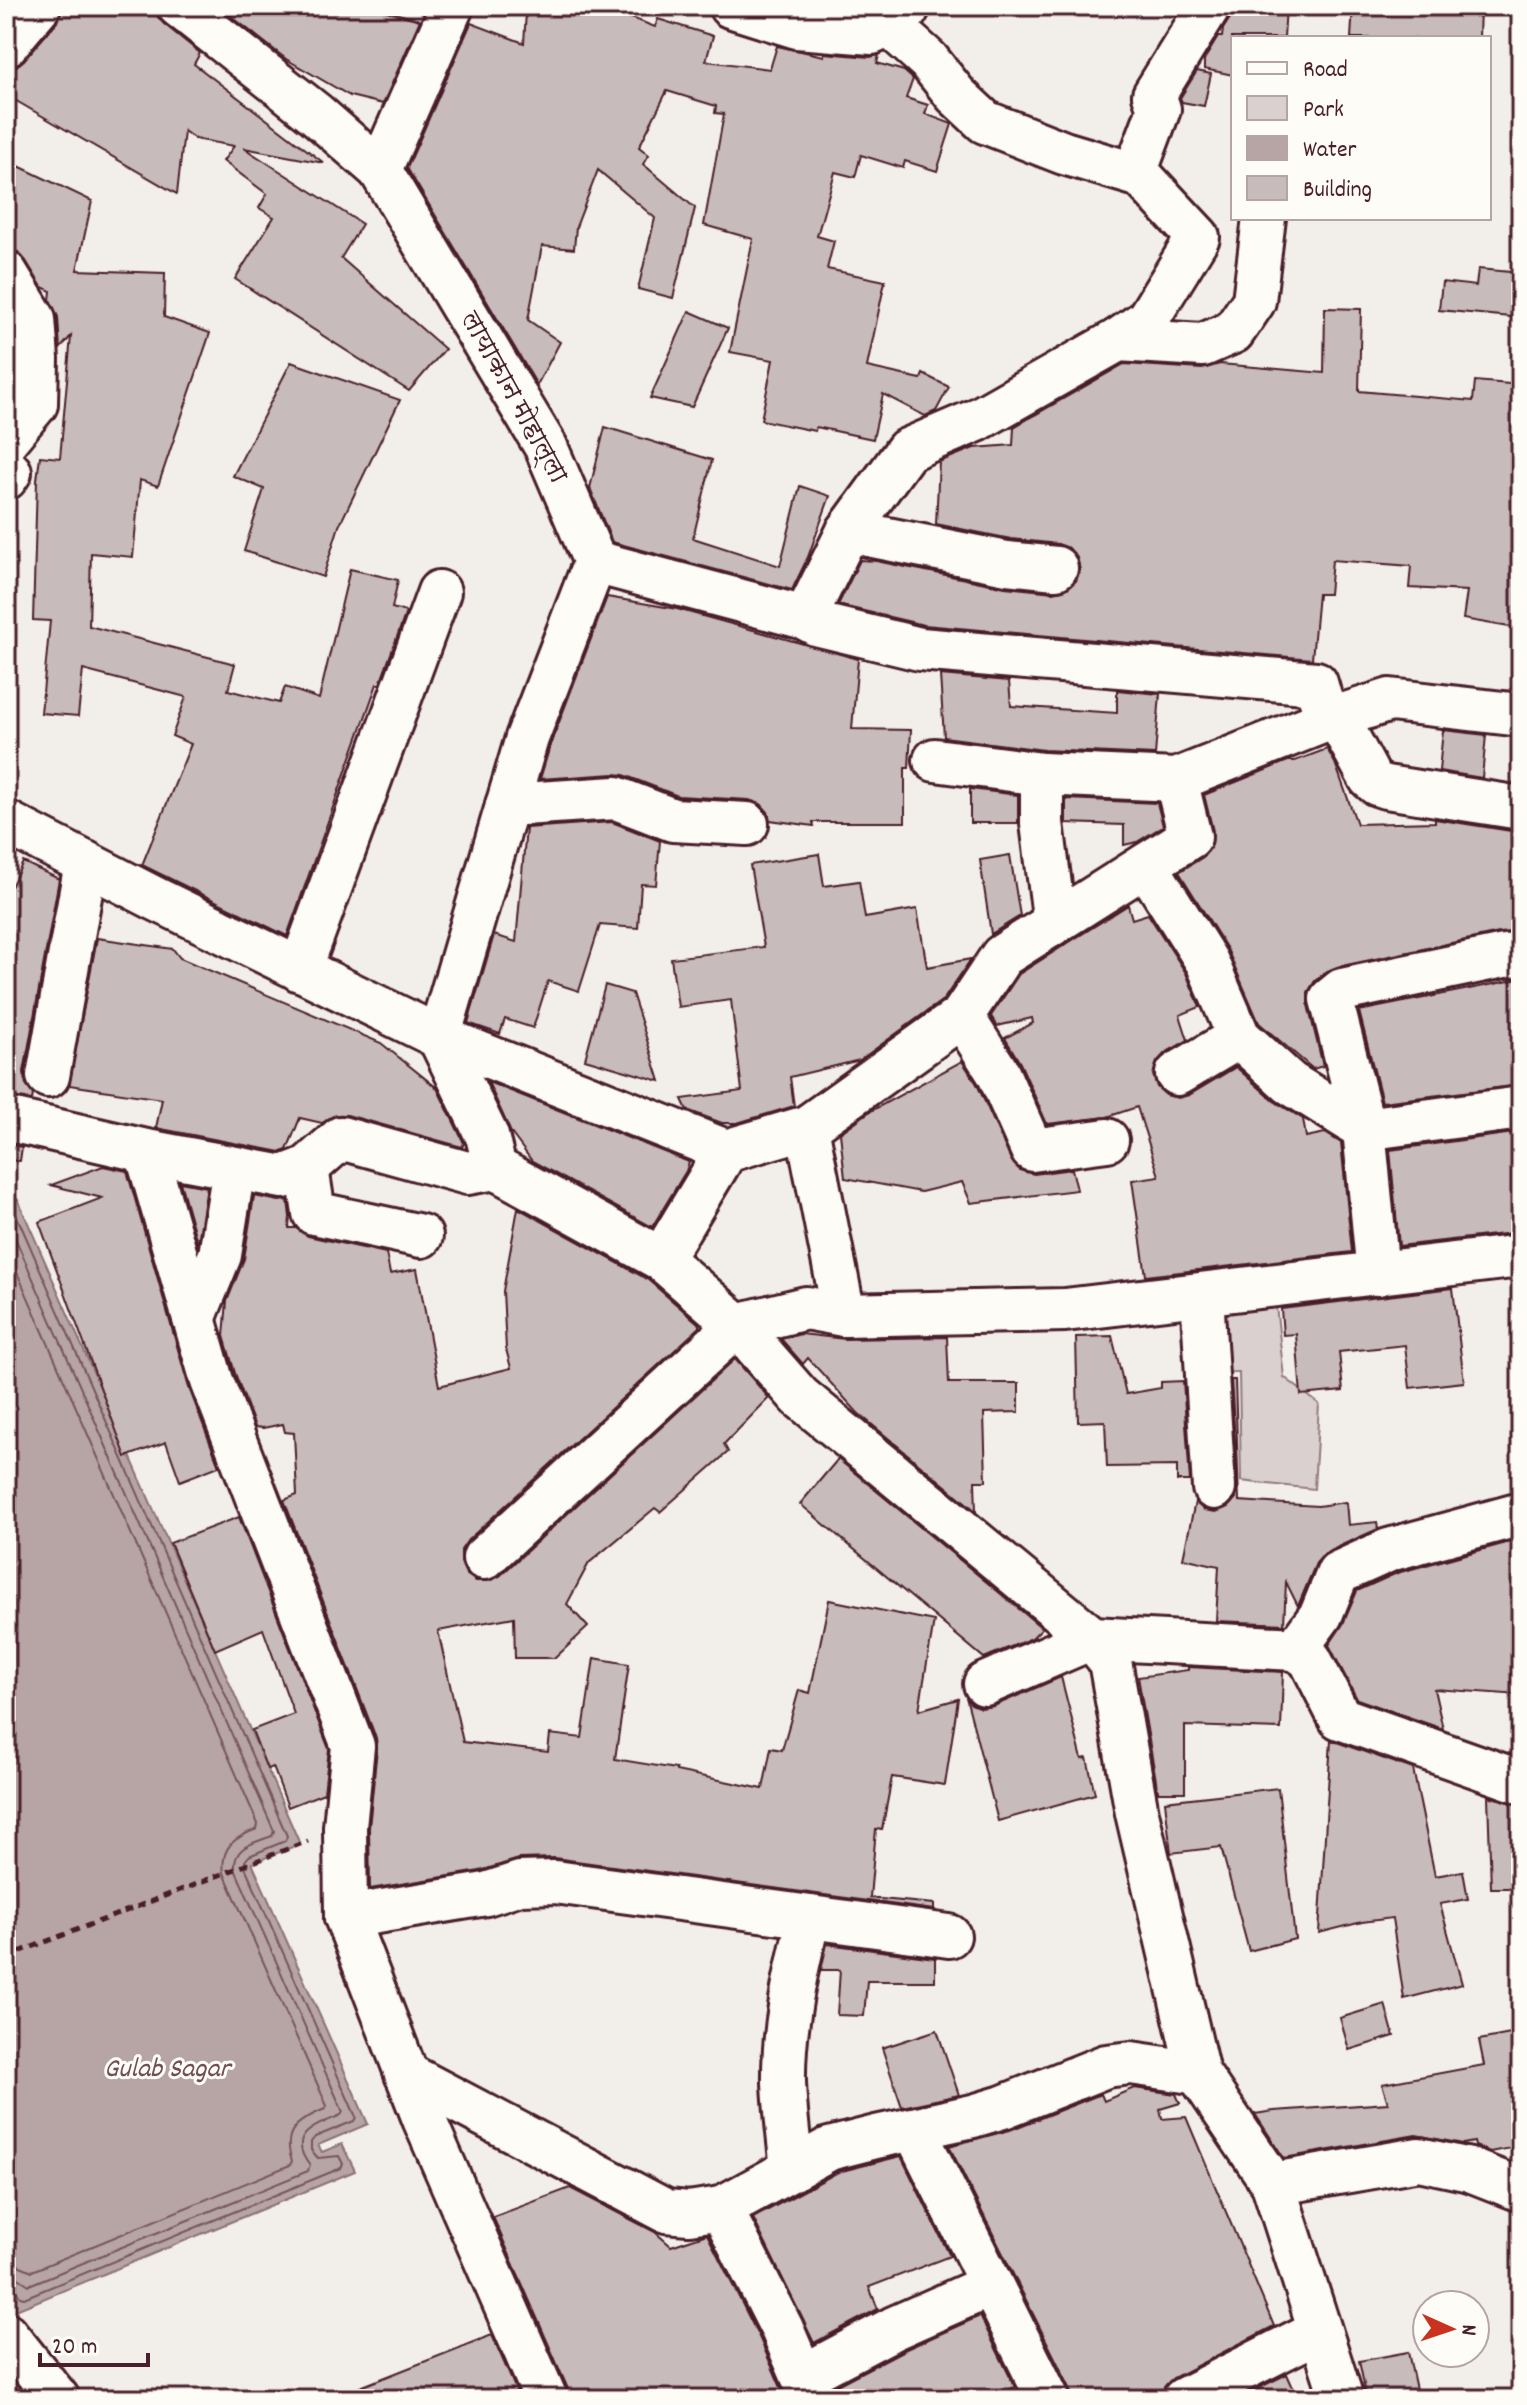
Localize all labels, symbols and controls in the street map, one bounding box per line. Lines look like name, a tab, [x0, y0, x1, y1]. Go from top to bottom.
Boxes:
legend	[1231, 36, 1491, 220]
text: Road	[1303, 54, 1348, 88]
text: Park	[1303, 94, 1344, 128]
text: Water	[1303, 134, 1356, 168]
text: Building	[1303, 174, 1372, 208]
street label: लायाकान मोहाल्ला	[450, 305, 576, 491]
water label: Gulab Sagar	[104, 2051, 234, 2091]
north arrow	[1411, 2289, 1491, 2369]
scale bar	[40, 2317, 148, 2367]
text: N	[1452, 2324, 1483, 2336]
text: 20 m	[52, 2331, 98, 2365]

